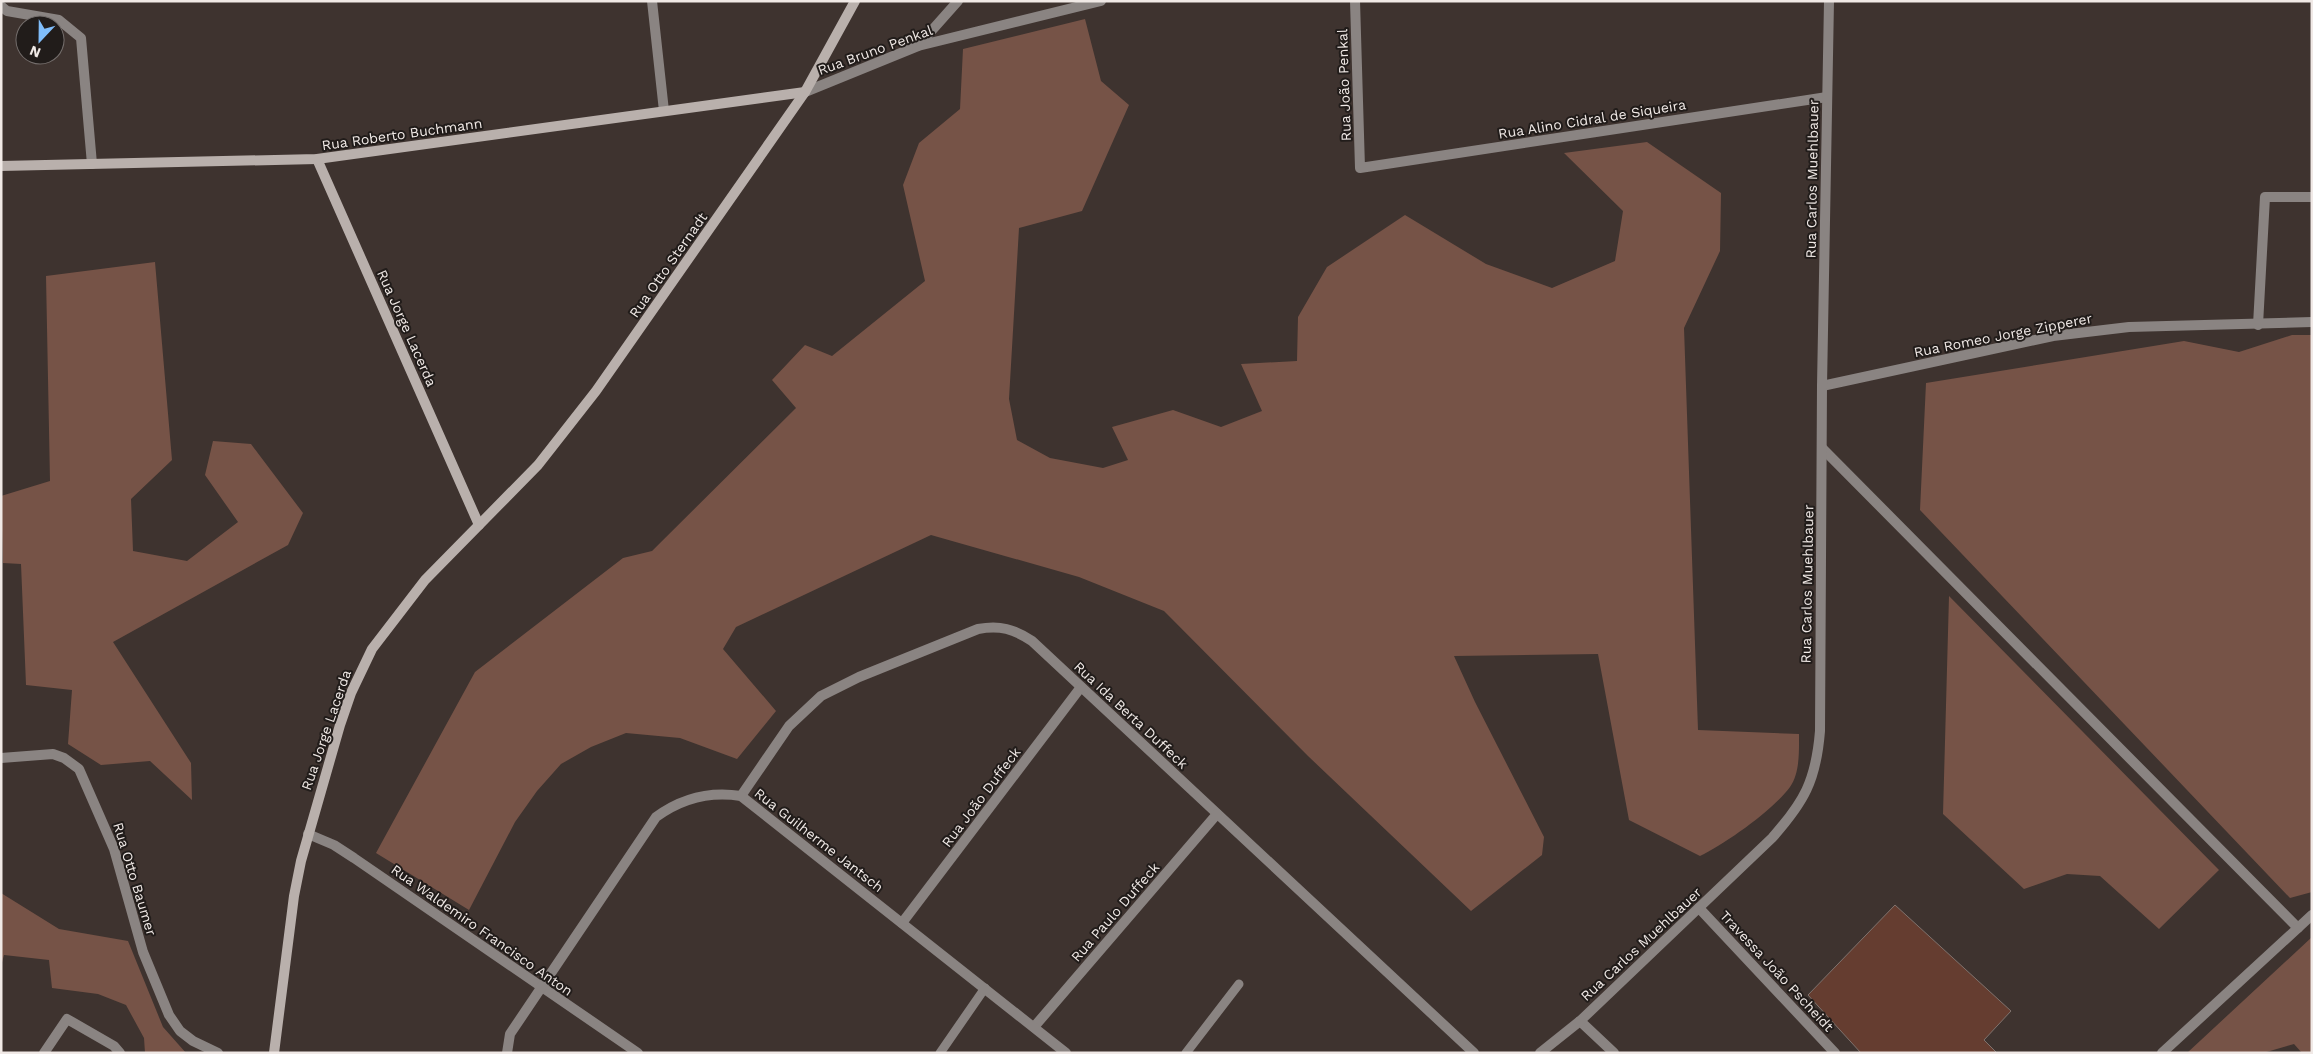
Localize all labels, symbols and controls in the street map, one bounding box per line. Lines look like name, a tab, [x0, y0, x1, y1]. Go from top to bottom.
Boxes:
north arrow	[15, 15, 65, 65]
street label: Rua Bruno Penkal	[816, 22, 935, 78]
street label: Rua João Penkal	[1334, 28, 1354, 141]
text: N	[27, 43, 43, 61]
street label: Rua Alino Cidral de Siqueira	[1497, 96, 1687, 142]
street label: Rua Carlos Muehlbauer	[1803, 99, 1821, 259]
street label: Rua Roberto Buchmann	[321, 115, 483, 153]
street label: Rua Otto Sternadt	[626, 209, 710, 321]
street label: Rua Jorge Lacerda	[374, 267, 440, 389]
street label: Rua Romeo Jorge Zipperer	[1913, 310, 2094, 360]
street label: Rua Carlos Muehlbauer	[1798, 504, 1816, 664]
street label: Rua Ida Berta Duffeck	[1071, 658, 1191, 772]
street label: Rua Jorge Lacerda	[298, 668, 354, 792]
street label: Rua João Duffeck	[938, 744, 1024, 850]
street label: Rua Guilherme Jantsch	[751, 785, 887, 895]
street label: Rua Otto Baumer	[110, 820, 160, 938]
street label: Rua Paulo Duffeck	[1068, 859, 1162, 965]
street label: Rua Waldemiro Francisco Anton	[388, 861, 576, 999]
street label: Rua Carlos Muehlbauer	[1577, 884, 1705, 1004]
street label: Travessa João Pscheidt	[1717, 907, 1837, 1035]

